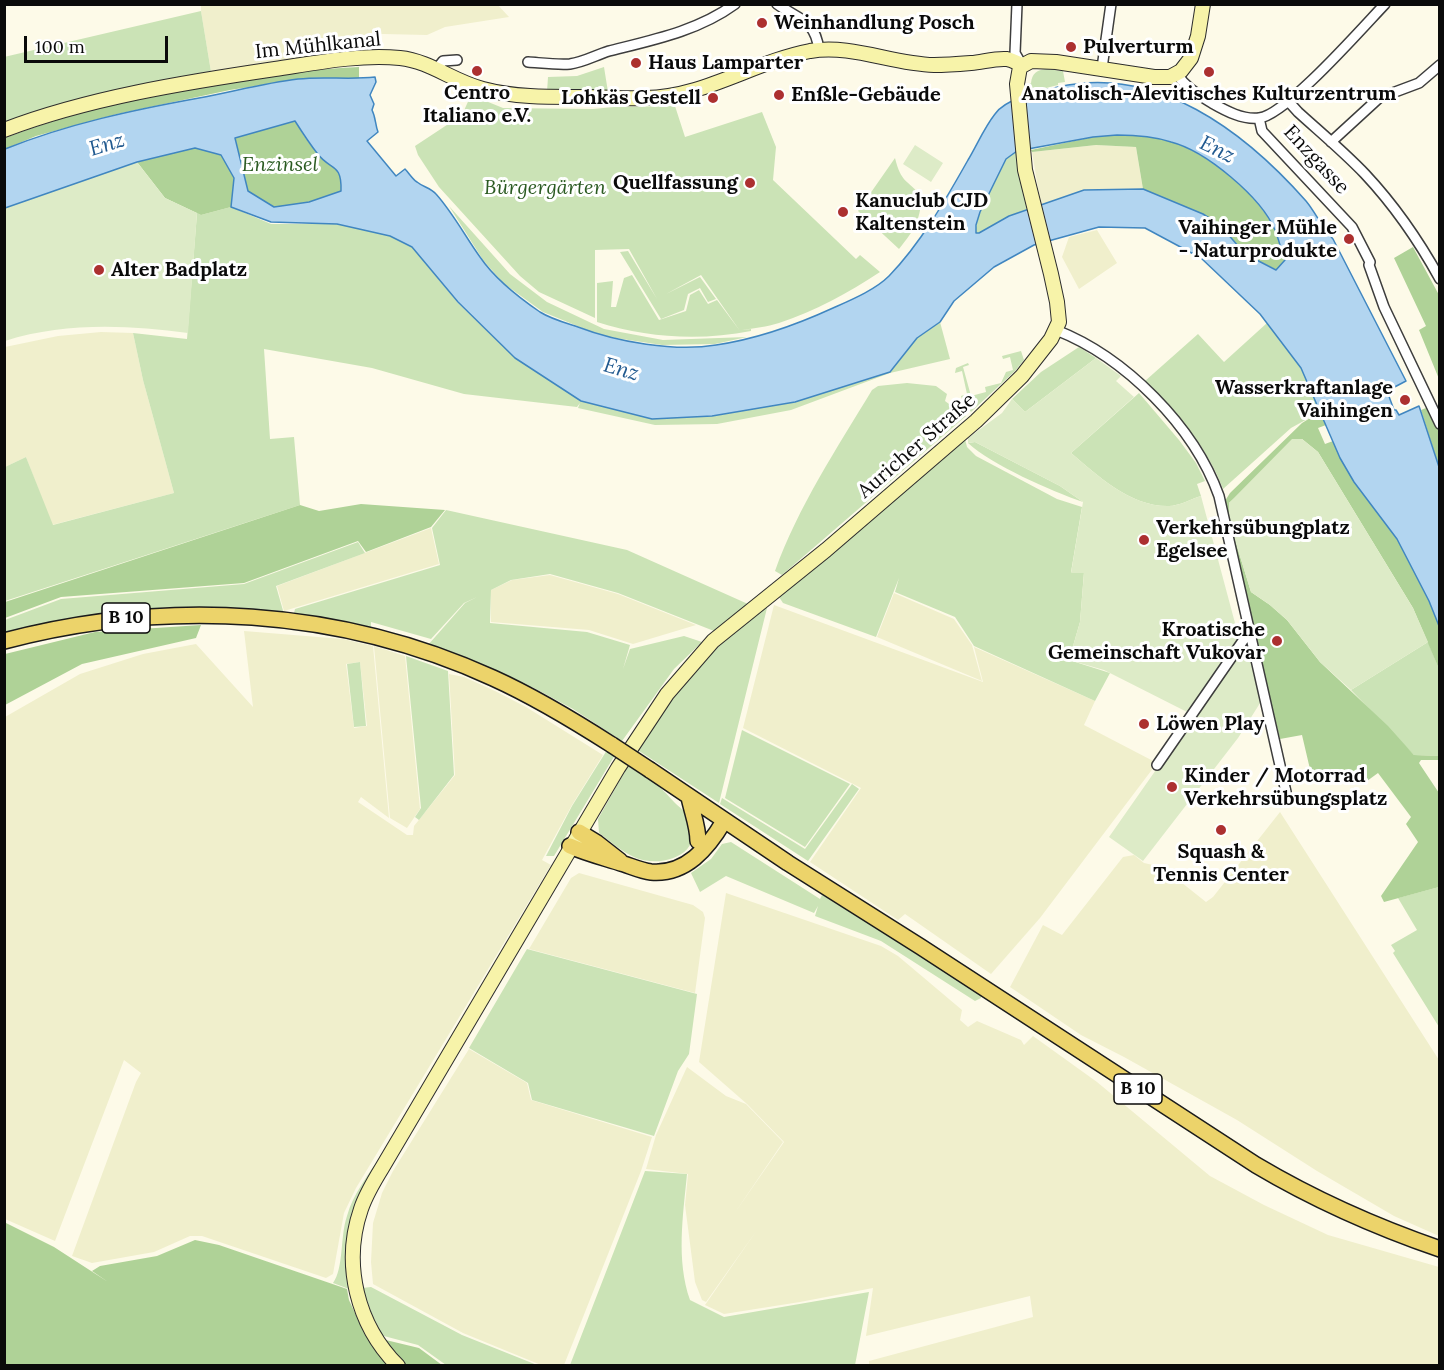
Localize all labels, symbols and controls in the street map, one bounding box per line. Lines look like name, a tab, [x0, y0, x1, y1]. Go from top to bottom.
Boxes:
place label: Weinhandlung Posch	[774, 11, 975, 35]
marker: Weinhandlung Posch	[755, 16, 769, 30]
scale bar	[27, 24, 171, 62]
street label: Im Mühlkanal	[254, 27, 382, 65]
text: 100 m	[35, 35, 85, 58]
place label: Pulverturm	[1083, 35, 1194, 59]
marker: Pulverturm	[1064, 40, 1078, 54]
place label: Haus Lamparter	[648, 51, 803, 75]
marker: Haus Lamparter	[629, 56, 643, 70]
marker: Centro Italiano e.V.	[470, 64, 484, 78]
marker: Anatolisch-Alevitisches Kulturzentrum	[1202, 65, 1216, 79]
place label: Centro Italiano e.V.	[423, 81, 531, 128]
place label: Anatolisch-Alevitisches Kulturzentrum	[1022, 82, 1396, 106]
place label: Enßle-Gebäude	[791, 83, 941, 107]
place label: Lohkäs Gestell	[561, 86, 701, 110]
marker: Enßle-Gebäude	[772, 88, 786, 102]
marker: Lohkäs Gestell	[706, 91, 720, 105]
street label: Enzgasse	[1278, 121, 1354, 199]
water label: Enz	[86, 128, 128, 162]
water label: Enz	[1195, 131, 1239, 169]
park label: Enzinsel	[242, 153, 318, 177]
place label: Quellfassung	[613, 171, 738, 195]
park label: Bürgergärten	[484, 176, 606, 200]
marker: Quellfassung	[743, 176, 757, 190]
place label: Kanuclub CJD Kaltenstein	[855, 189, 988, 236]
marker: Kanuclub CJD Kaltenstein	[836, 205, 850, 219]
place label: Vaihinger Mühle - Naturprodukte	[1178, 216, 1337, 263]
marker: Vaihinger Mühle - Naturprodukte	[1342, 232, 1356, 246]
place label: Alter Badplatz	[111, 258, 247, 282]
marker: Alter Badplatz	[92, 263, 106, 277]
water label: Enz	[600, 353, 642, 387]
place label: Wasserkraftanlage Vaihingen	[1215, 376, 1393, 423]
street label: Auricher Straße	[853, 388, 981, 504]
marker: Wasserkraftanlage Vaihingen	[1398, 393, 1412, 407]
place label: Verkehrsübungplatz Egelsee	[1156, 516, 1350, 563]
marker: Verkehrsübungplatz Egelsee	[1137, 533, 1151, 547]
road number: B 10	[102, 603, 150, 633]
place label: Kroatische Gemeinschaft Vukovar	[1048, 618, 1265, 665]
marker: Kroatische Gemeinschaft Vukovar	[1270, 634, 1284, 648]
place label: Löwen Play	[1156, 712, 1264, 736]
marker: Löwen Play	[1137, 717, 1151, 731]
place label: Kinder / Motorrad Verkehrsübungsplatz	[1184, 764, 1387, 811]
marker: Kinder / Motorrad Verkehrsübungsplatz	[1165, 780, 1179, 794]
marker: Squash & Tennis Center	[1214, 823, 1228, 837]
place label: Squash & Tennis Center	[1153, 840, 1289, 887]
road number: B 10	[1114, 1074, 1162, 1104]

